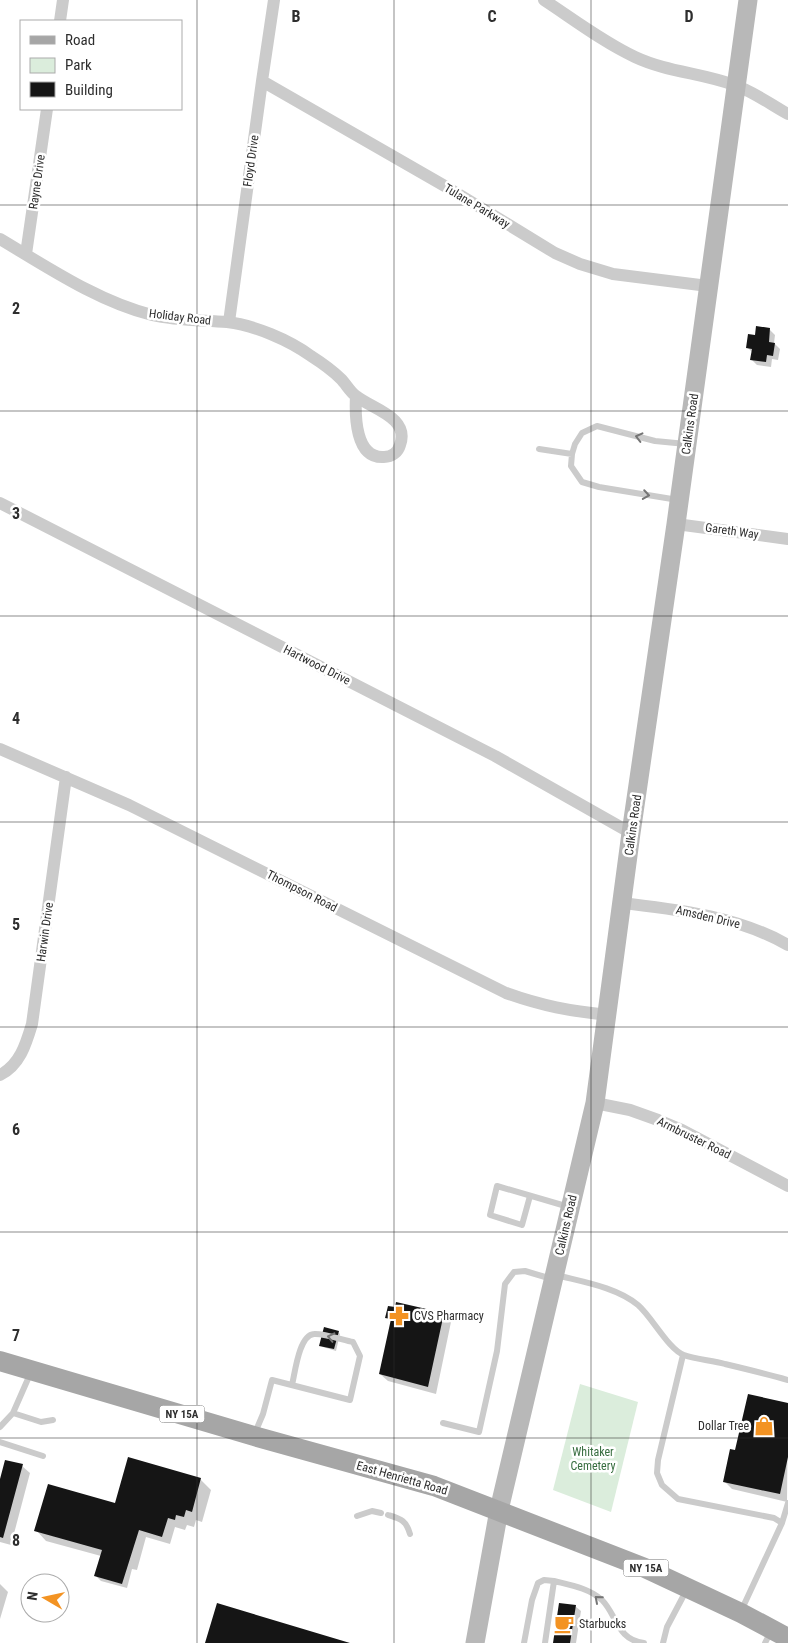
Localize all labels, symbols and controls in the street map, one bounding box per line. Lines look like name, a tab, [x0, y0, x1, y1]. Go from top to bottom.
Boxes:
text: B	[292, 7, 301, 26]
text: C	[487, 7, 497, 26]
text: D	[684, 7, 694, 26]
legend	[20, 20, 182, 110]
text: Road	[65, 31, 95, 49]
text: Park	[65, 56, 92, 74]
text: Building	[65, 81, 113, 99]
street label: Floyd Drive	[240, 134, 262, 188]
street label: Rayne Drive	[26, 153, 48, 210]
street label: Tulane Parkway	[442, 181, 512, 231]
text: 2	[12, 299, 20, 318]
street label: Holiday Road	[148, 306, 212, 328]
street label: Calkins Road	[679, 392, 701, 455]
one-way arrow	[634, 432, 643, 443]
one-way arrow	[643, 489, 651, 500]
text: 3	[12, 504, 20, 523]
street label: Gareth Way	[704, 520, 760, 542]
street label: Hartwood Drive	[281, 642, 353, 688]
text: 4	[12, 709, 20, 728]
street label: Calkins Road	[622, 793, 644, 856]
street label: Thompson Road	[264, 867, 340, 915]
street label: Harwin Drive	[34, 901, 56, 963]
street label: Amsden Drive	[675, 903, 742, 931]
text: 5	[12, 915, 20, 934]
street label: Armbruster Road	[655, 1114, 733, 1162]
text: 6	[12, 1120, 20, 1139]
street label: Calkins Road	[552, 1193, 580, 1257]
pharmacy icon: CVS Pharmacy	[388, 1305, 410, 1327]
place label: CVS Pharmacy	[414, 1309, 484, 1323]
text: 7	[12, 1326, 20, 1345]
one-way arrow	[326, 1332, 335, 1343]
road number: NY 15A	[160, 1406, 204, 1422]
shop icon: Dollar Tree	[753, 1415, 775, 1437]
place label: Dollar Tree	[698, 1419, 749, 1433]
park label: Whitaker Cemetery	[570, 1445, 616, 1473]
street label: East Henrietta Road	[355, 1458, 449, 1498]
text: 8	[12, 1531, 20, 1550]
road number: NY 15A	[624, 1560, 668, 1576]
north arrow	[20, 1573, 70, 1623]
text: N	[24, 1590, 41, 1601]
one-way arrow	[595, 1596, 604, 1605]
cafe icon: Starbucks	[553, 1613, 575, 1635]
place label: Starbucks	[579, 1617, 626, 1631]

